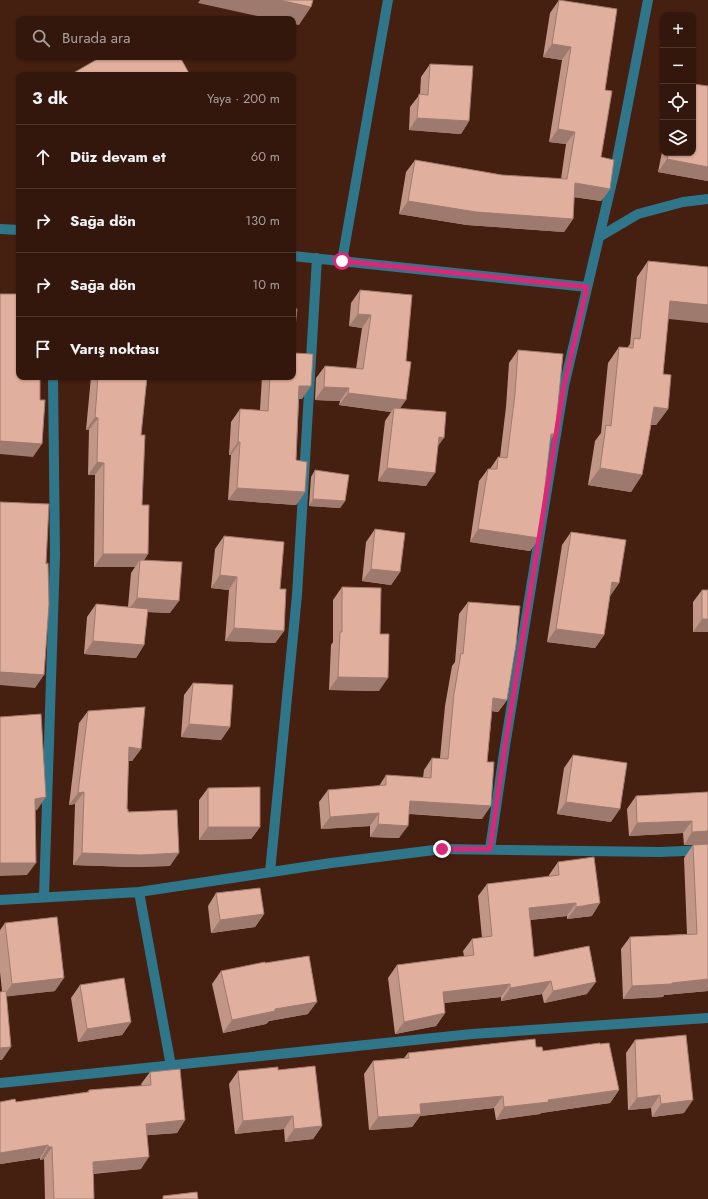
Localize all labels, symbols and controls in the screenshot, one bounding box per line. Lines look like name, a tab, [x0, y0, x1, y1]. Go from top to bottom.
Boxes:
map controls	[660, 12, 696, 156]
button: +	[660, 12, 696, 48]
search box	[16, 16, 296, 60]
icon: search	[30, 27, 52, 49]
text: Burada ara	[62, 27, 130, 49]
button: −	[660, 48, 696, 84]
button: locate	[660, 84, 696, 120]
text: 3 dk	[32, 86, 68, 110]
text: Yaya · 200 m	[207, 89, 280, 108]
button: layers	[660, 120, 696, 156]
icon: ahead	[32, 146, 54, 168]
text: Düz devam et	[70, 146, 166, 168]
text: 60 m	[251, 147, 280, 166]
icon: right	[32, 210, 54, 232]
text: Sağa dön	[70, 210, 136, 232]
text: 130 m	[245, 211, 280, 230]
route start	[333, 252, 351, 270]
icon: right	[32, 274, 54, 296]
text: Sağa dön	[70, 274, 136, 296]
text: 10 m	[252, 275, 280, 294]
icon: arrive	[32, 338, 54, 360]
text: Varış noktası	[70, 338, 159, 360]
route end	[433, 840, 451, 858]

